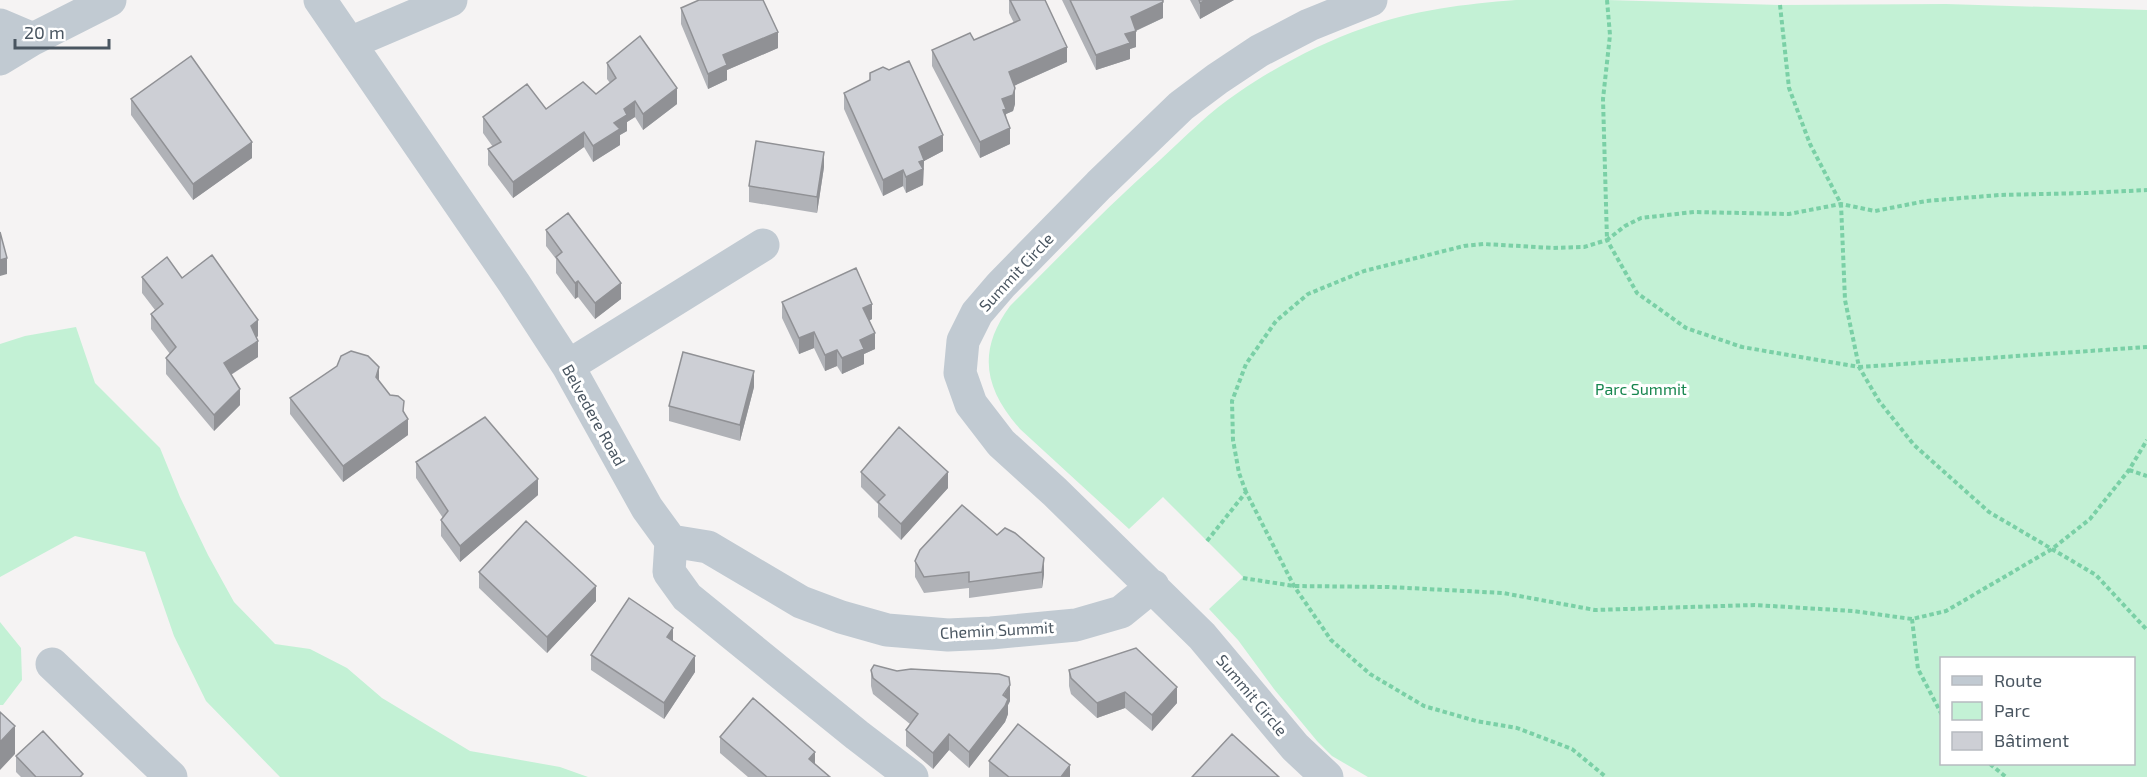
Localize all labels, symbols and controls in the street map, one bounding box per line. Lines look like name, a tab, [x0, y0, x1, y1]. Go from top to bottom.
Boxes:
scale bar	[15, 12, 110, 50]
text: 20 m	[24, 21, 65, 43]
street label: Summit Circle	[975, 229, 1057, 315]
street label: Belvedere Road	[559, 361, 630, 469]
park label: Parc Summit	[1595, 379, 1687, 398]
street label: Chemin Summit	[940, 617, 1054, 642]
street label: Summit Circle	[1213, 650, 1292, 739]
legend	[1940, 657, 2135, 765]
text: Route	[1994, 669, 2042, 691]
text: Parc	[1994, 699, 2030, 721]
text: Bâtiment	[1994, 729, 2069, 751]

